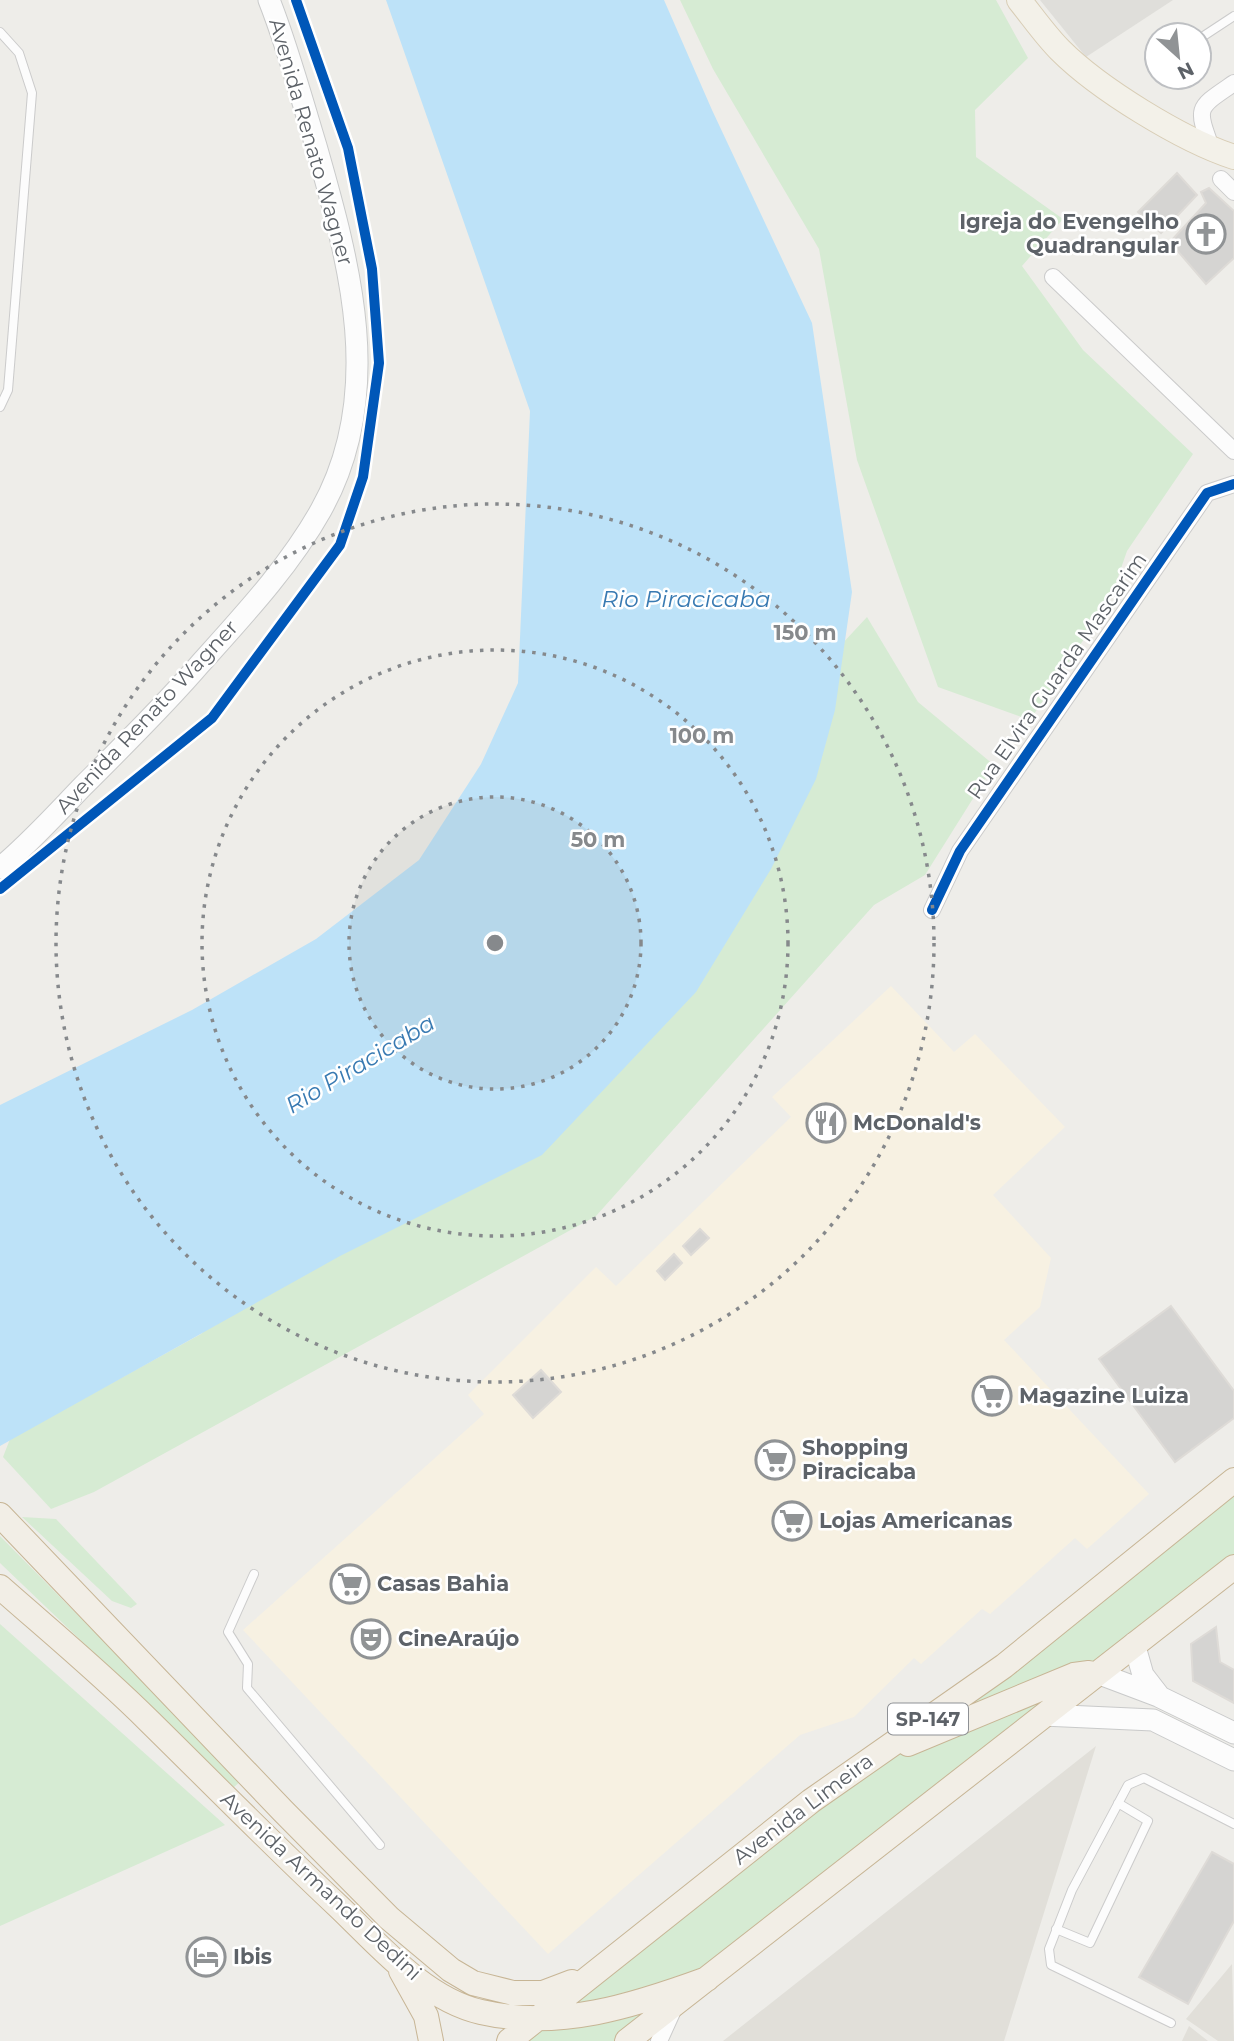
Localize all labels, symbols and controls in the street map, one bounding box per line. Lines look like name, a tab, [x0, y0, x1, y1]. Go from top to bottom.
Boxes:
street label: Avenida Renato Wagner	[264, 15, 359, 268]
north arrow	[1143, 21, 1213, 91]
text: N	[1173, 57, 1198, 84]
place label: Igreja do Evengelho Quadrangular	[959, 209, 1179, 258]
church icon: Igreja do Evengelho Quadrangular	[1185, 213, 1227, 255]
street label: Rua Elvira Guarda Mascarim	[962, 548, 1152, 804]
water label: Rio Piracicaba	[602, 585, 770, 613]
street label: Avenida Renato Wagner	[50, 615, 243, 819]
text: 150 m	[774, 620, 836, 645]
text: 100 m	[670, 723, 734, 748]
text: 50 m	[571, 827, 625, 852]
centre of rings	[483, 931, 507, 955]
water label: Rio Piracicaba	[280, 1008, 440, 1120]
restaurant icon: McDonald's	[805, 1102, 847, 1144]
place label: McDonald's	[853, 1110, 981, 1135]
supermarket icon: Magazine Luiza	[971, 1375, 1013, 1417]
place label: Magazine Luiza	[1019, 1383, 1189, 1408]
place label: Shopping Piracicaba	[802, 1435, 916, 1484]
supermarket icon: Shopping Piracicaba	[754, 1439, 796, 1481]
supermarket icon: Lojas Americanas	[771, 1500, 813, 1542]
place label: Lojas Americanas	[819, 1508, 1012, 1533]
supermarket icon: Casas Bahia	[329, 1563, 371, 1605]
place label: Casas Bahia	[377, 1571, 509, 1596]
theatre icon: CineAraújo	[350, 1618, 392, 1660]
place label: CineAraújo	[398, 1626, 520, 1651]
road number: SP-147	[888, 1704, 968, 1735]
street label: Avenida Limeira	[728, 1748, 878, 1869]
street label: Avenida Armando Dedini	[216, 1786, 427, 1985]
hotel icon: Ibis	[185, 1936, 227, 1978]
place label: Ibis	[233, 1944, 272, 1969]

